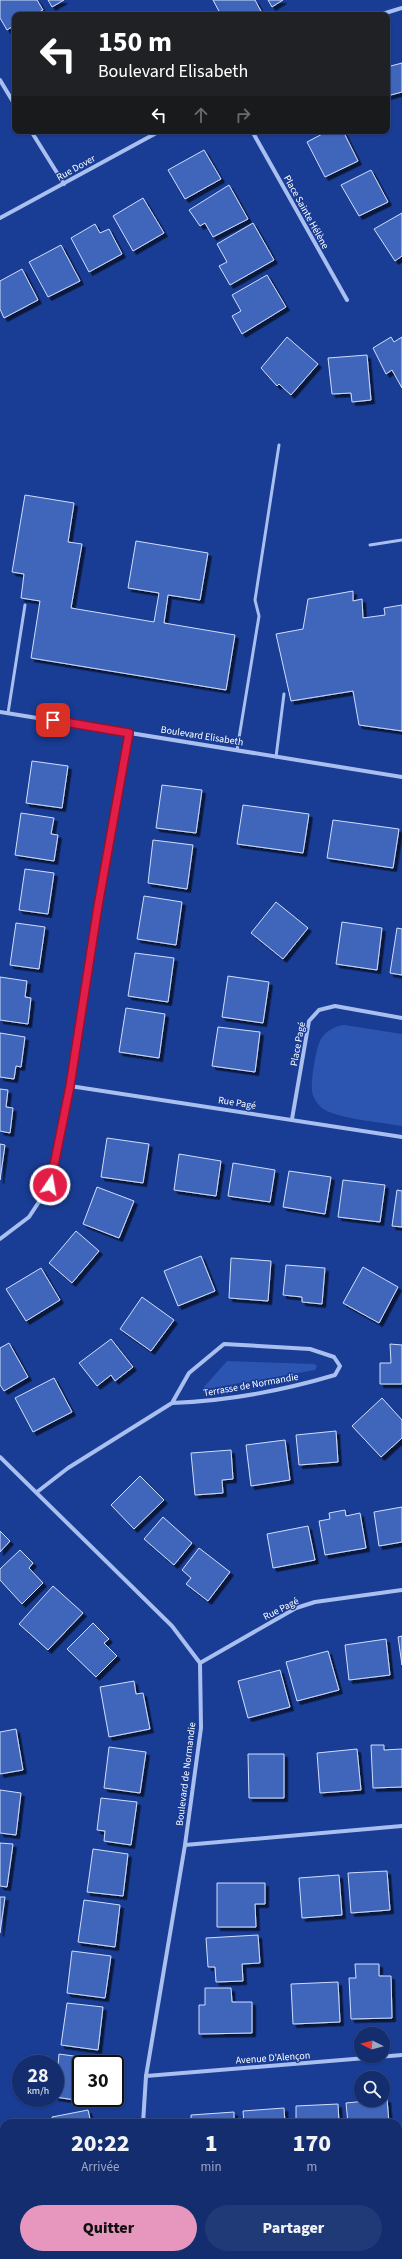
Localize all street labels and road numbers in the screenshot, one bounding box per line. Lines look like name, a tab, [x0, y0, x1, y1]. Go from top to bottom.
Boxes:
street label: Rue Dover	[54, 151, 99, 184]
street label: Place Sainte Hélène	[280, 173, 332, 251]
street label: Boulevard Elisabeth	[160, 723, 244, 749]
street label: Place Pagé	[287, 1021, 309, 1067]
street label: Rue Pagé	[217, 1093, 257, 1113]
street label: Terrasse de Normandie	[202, 1370, 300, 1400]
street label: Rue Pagé	[261, 1594, 301, 1624]
street label: Boulevard de Normandie	[173, 1721, 199, 1827]
street label: Avenue D'Alençon	[235, 2048, 311, 2068]

